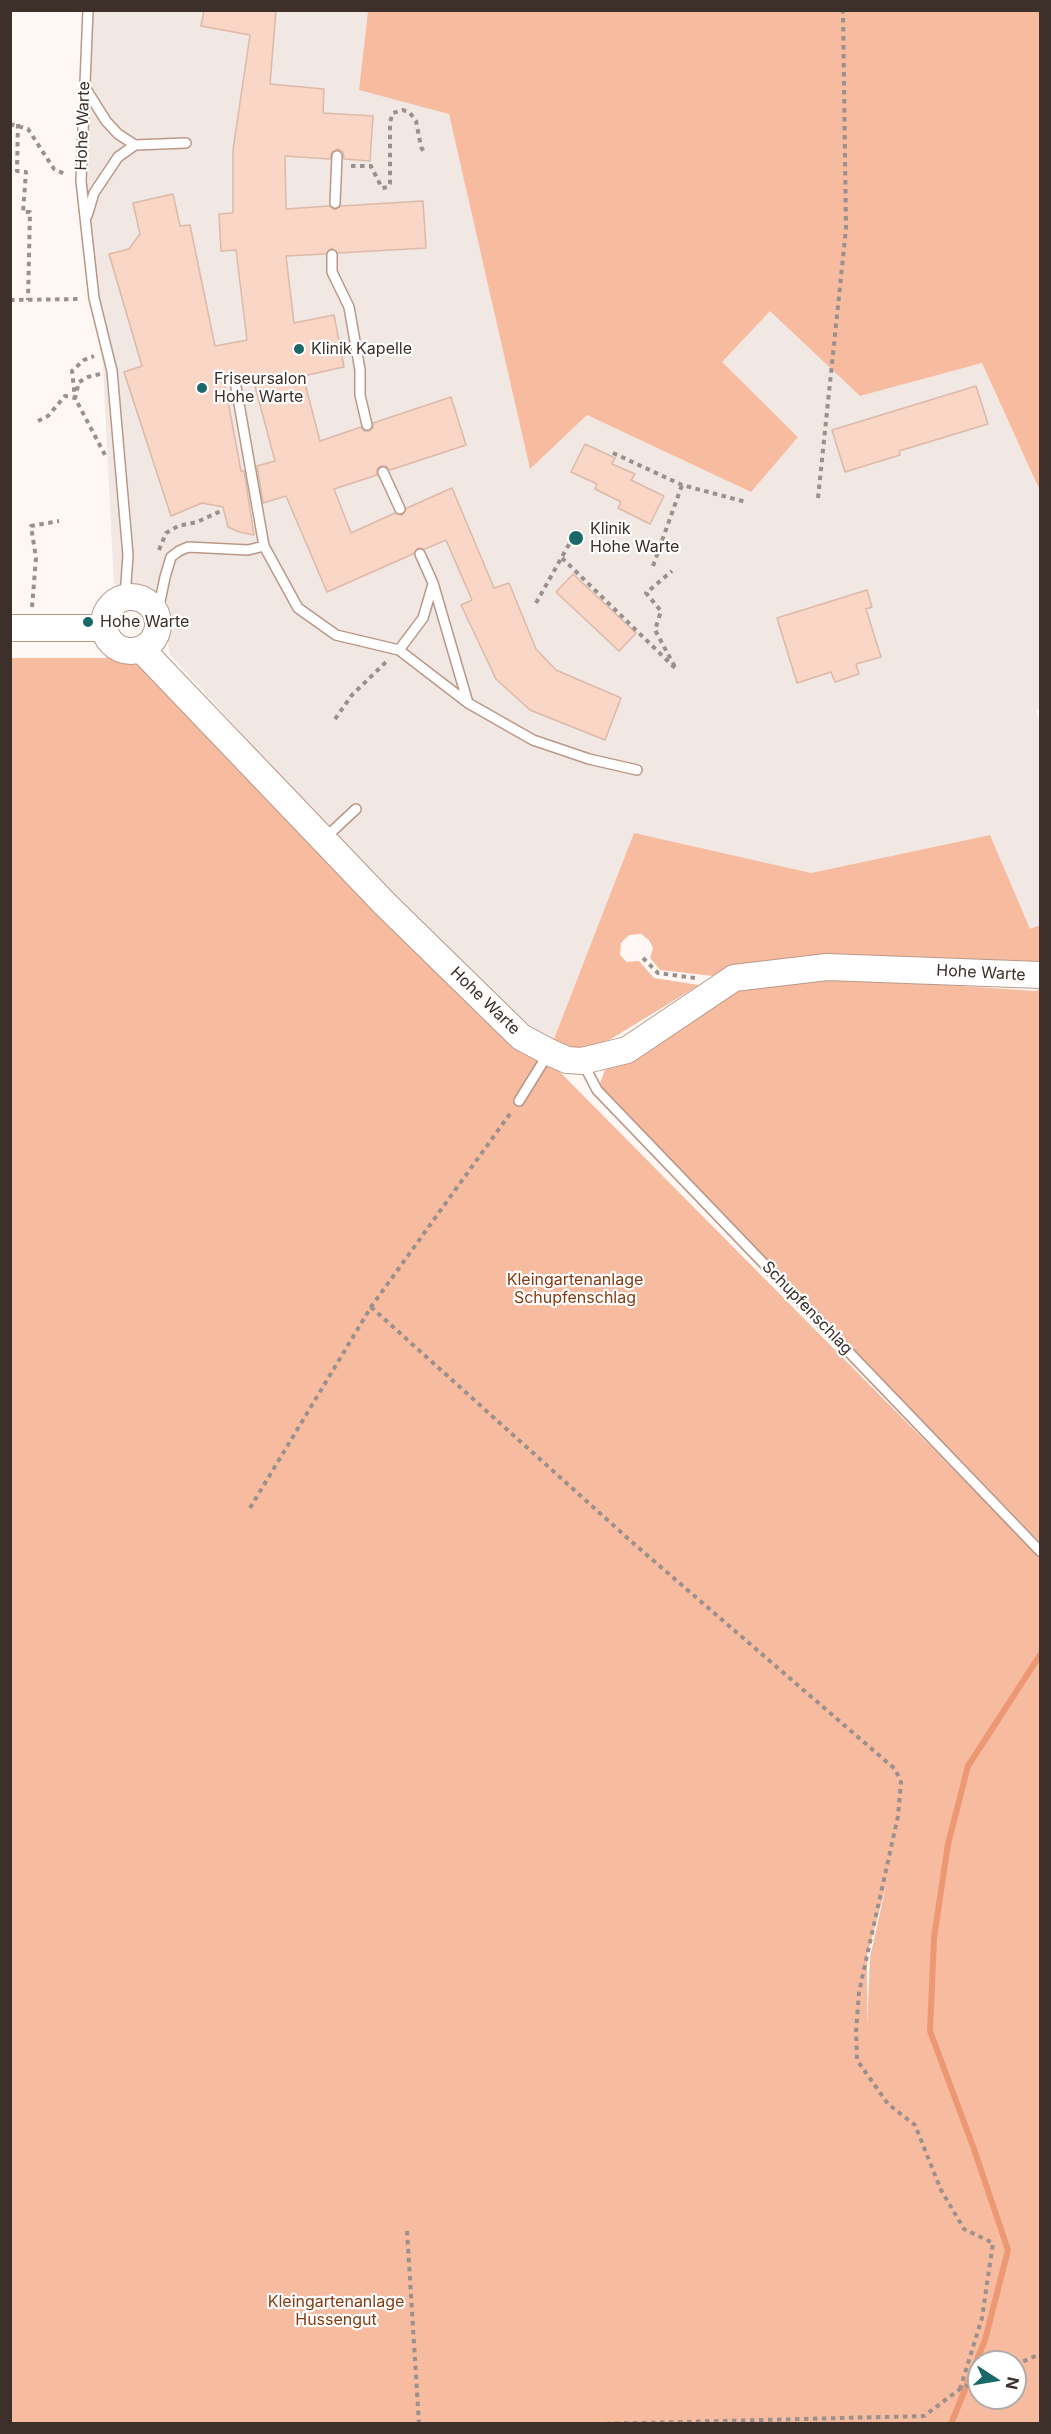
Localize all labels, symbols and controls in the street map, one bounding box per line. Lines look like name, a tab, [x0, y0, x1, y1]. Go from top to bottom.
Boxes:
street label: Hohe Warte	[72, 81, 94, 171]
place label: Klinik Kapelle	[311, 339, 412, 359]
marker: Klinik Kapelle	[292, 342, 306, 356]
place label: Friseursalon Hohe Warte	[214, 369, 307, 407]
marker: Friseursalon Hohe Warte	[195, 381, 209, 395]
place label: Klinik Hohe Warte	[590, 519, 679, 557]
marker: Klinik Hohe Warte	[567, 529, 585, 547]
place label: Hohe Warte	[100, 612, 189, 632]
marker: Hohe Warte	[81, 615, 95, 629]
street label: Hohe Warte	[936, 961, 1026, 985]
street label: Hohe Warte	[446, 963, 524, 1039]
street label: Schupfenschlag	[758, 1257, 856, 1359]
park label: Kleingartenanlage Schupfenschlag	[507, 1270, 643, 1308]
park label: Kleingartenanlage Hussengut	[268, 2292, 404, 2330]
north arrow	[967, 2350, 1027, 2410]
text: N	[1002, 2375, 1024, 2391]

